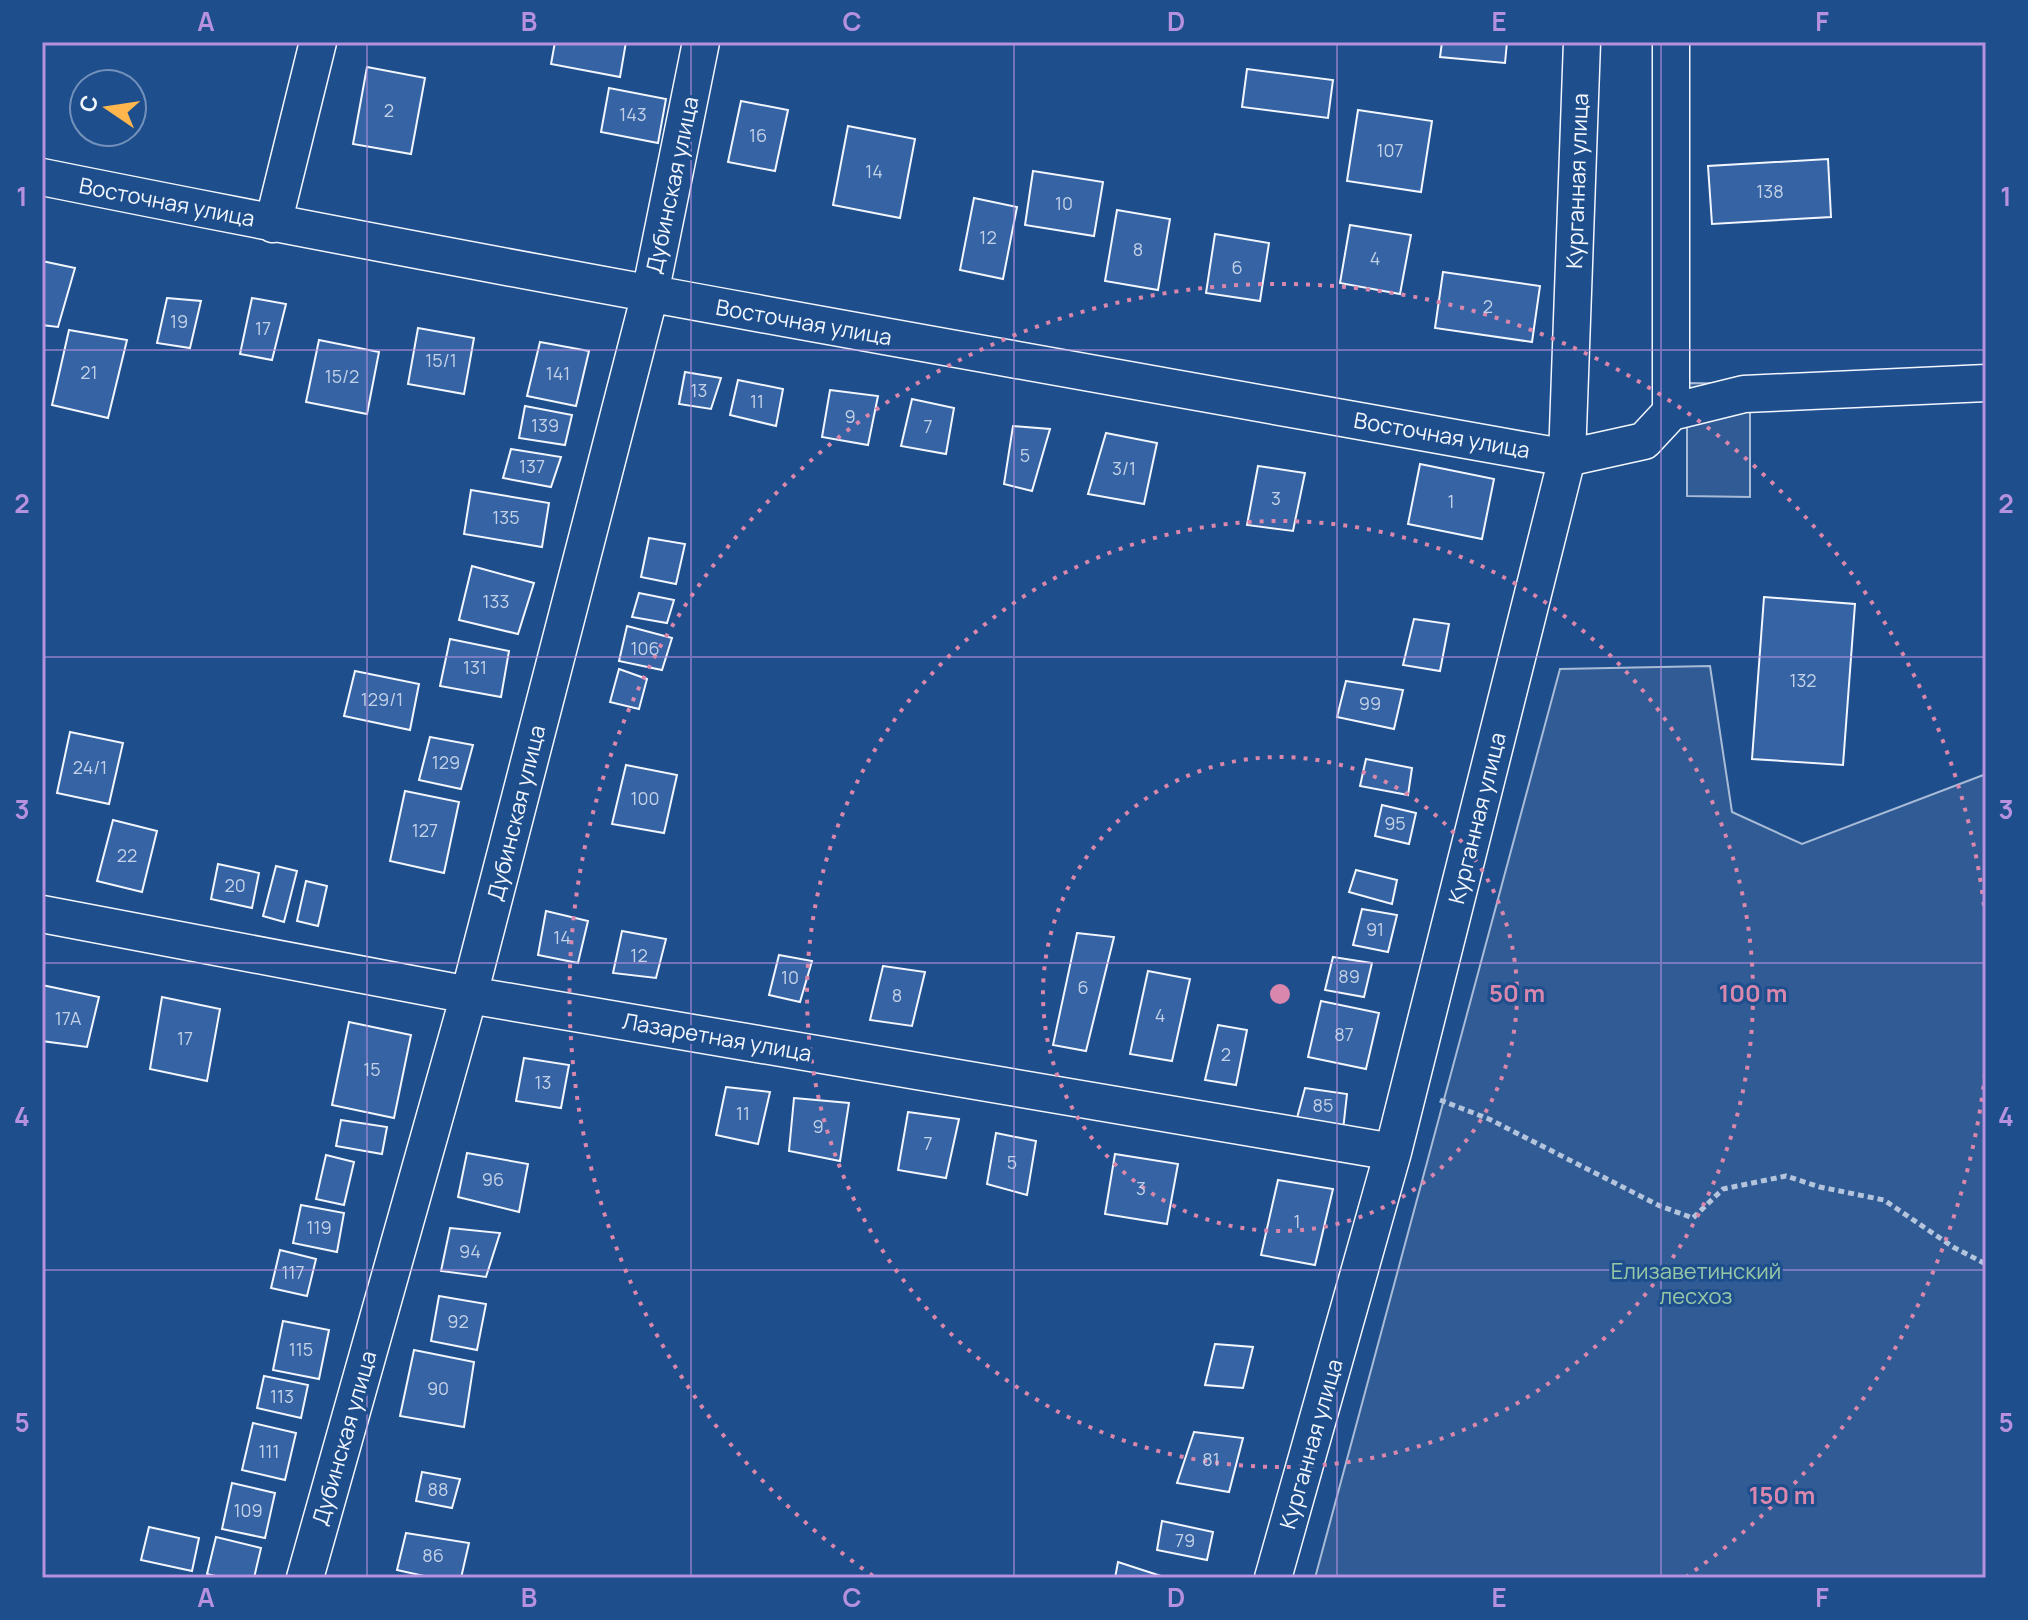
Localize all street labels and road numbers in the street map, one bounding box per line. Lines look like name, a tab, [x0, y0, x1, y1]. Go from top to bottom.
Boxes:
street label: Курганная улица	[1559, 93, 1595, 269]
street label: Дубинская улица	[639, 94, 705, 276]
street label: Восточная улица	[77, 170, 257, 234]
street label: Восточная улица	[714, 292, 894, 352]
street label: Восточная улица	[1352, 405, 1532, 465]
street label: Дубинская улица	[480, 722, 552, 904]
street label: Курганная улица	[1441, 729, 1513, 907]
street label: Лазаретная улица	[620, 1006, 814, 1068]
street label: Дубинская улица	[305, 1347, 383, 1529]
street label: Курганная улица	[1272, 1355, 1350, 1533]

